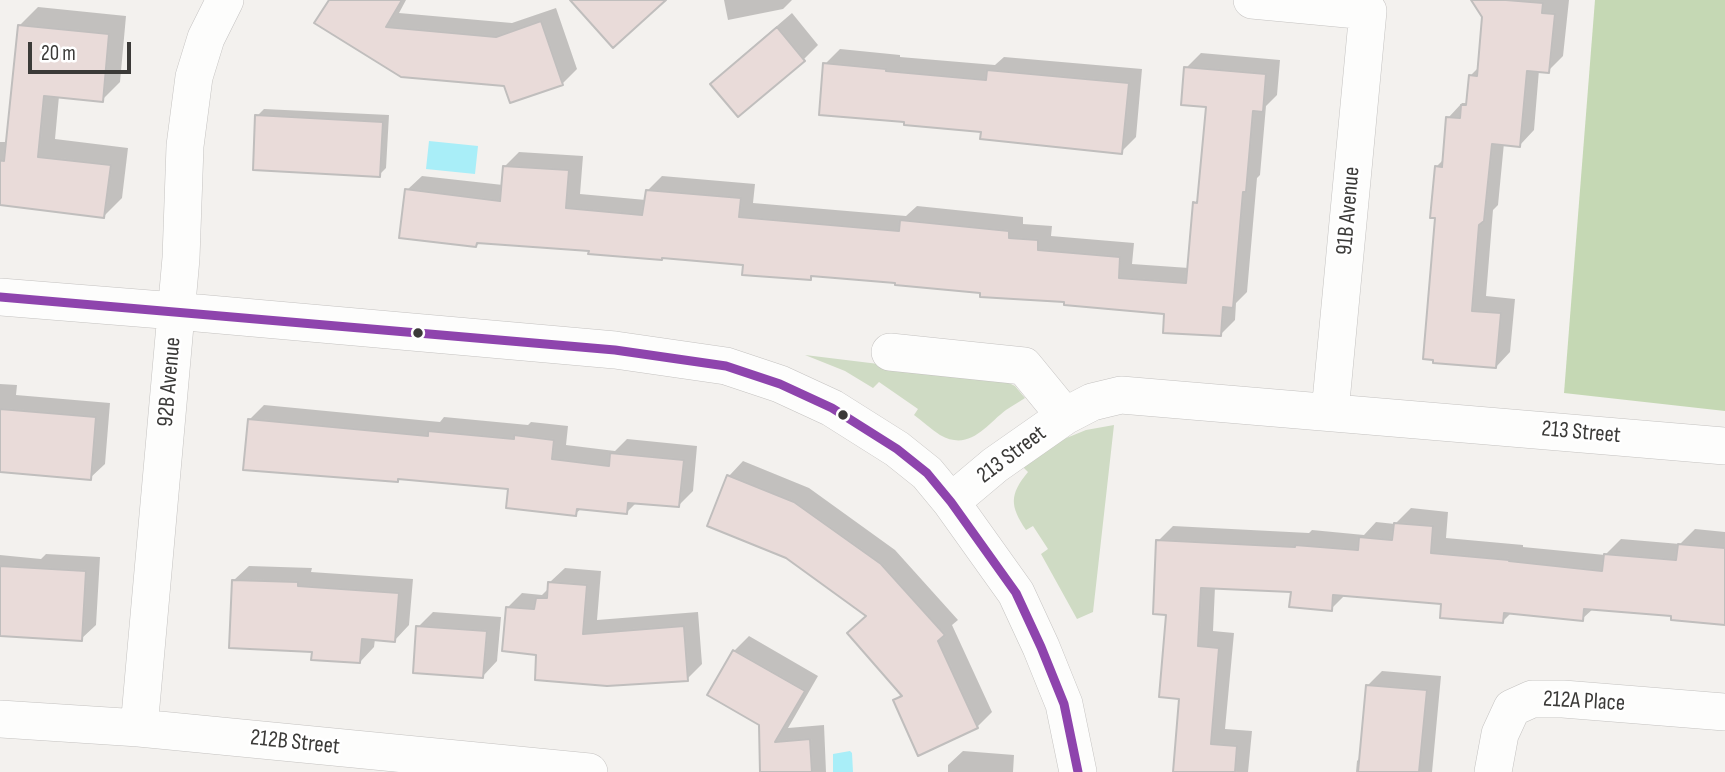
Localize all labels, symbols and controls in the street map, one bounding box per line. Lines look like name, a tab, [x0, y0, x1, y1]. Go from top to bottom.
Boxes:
scale bar	[32, 28, 135, 72]
text: 20 m	[41, 41, 76, 66]
street label: 91B Avenue	[1331, 166, 1367, 256]
unlabelled marker	[411, 326, 425, 340]
street label: 92B Avenue	[152, 336, 188, 428]
unlabelled marker	[836, 408, 850, 422]
street label: 213 Street	[1540, 416, 1622, 450]
street label: 213 Street	[972, 420, 1052, 490]
street label: 212A Place	[1542, 686, 1626, 718]
street label: 212B Street	[249, 725, 341, 761]

